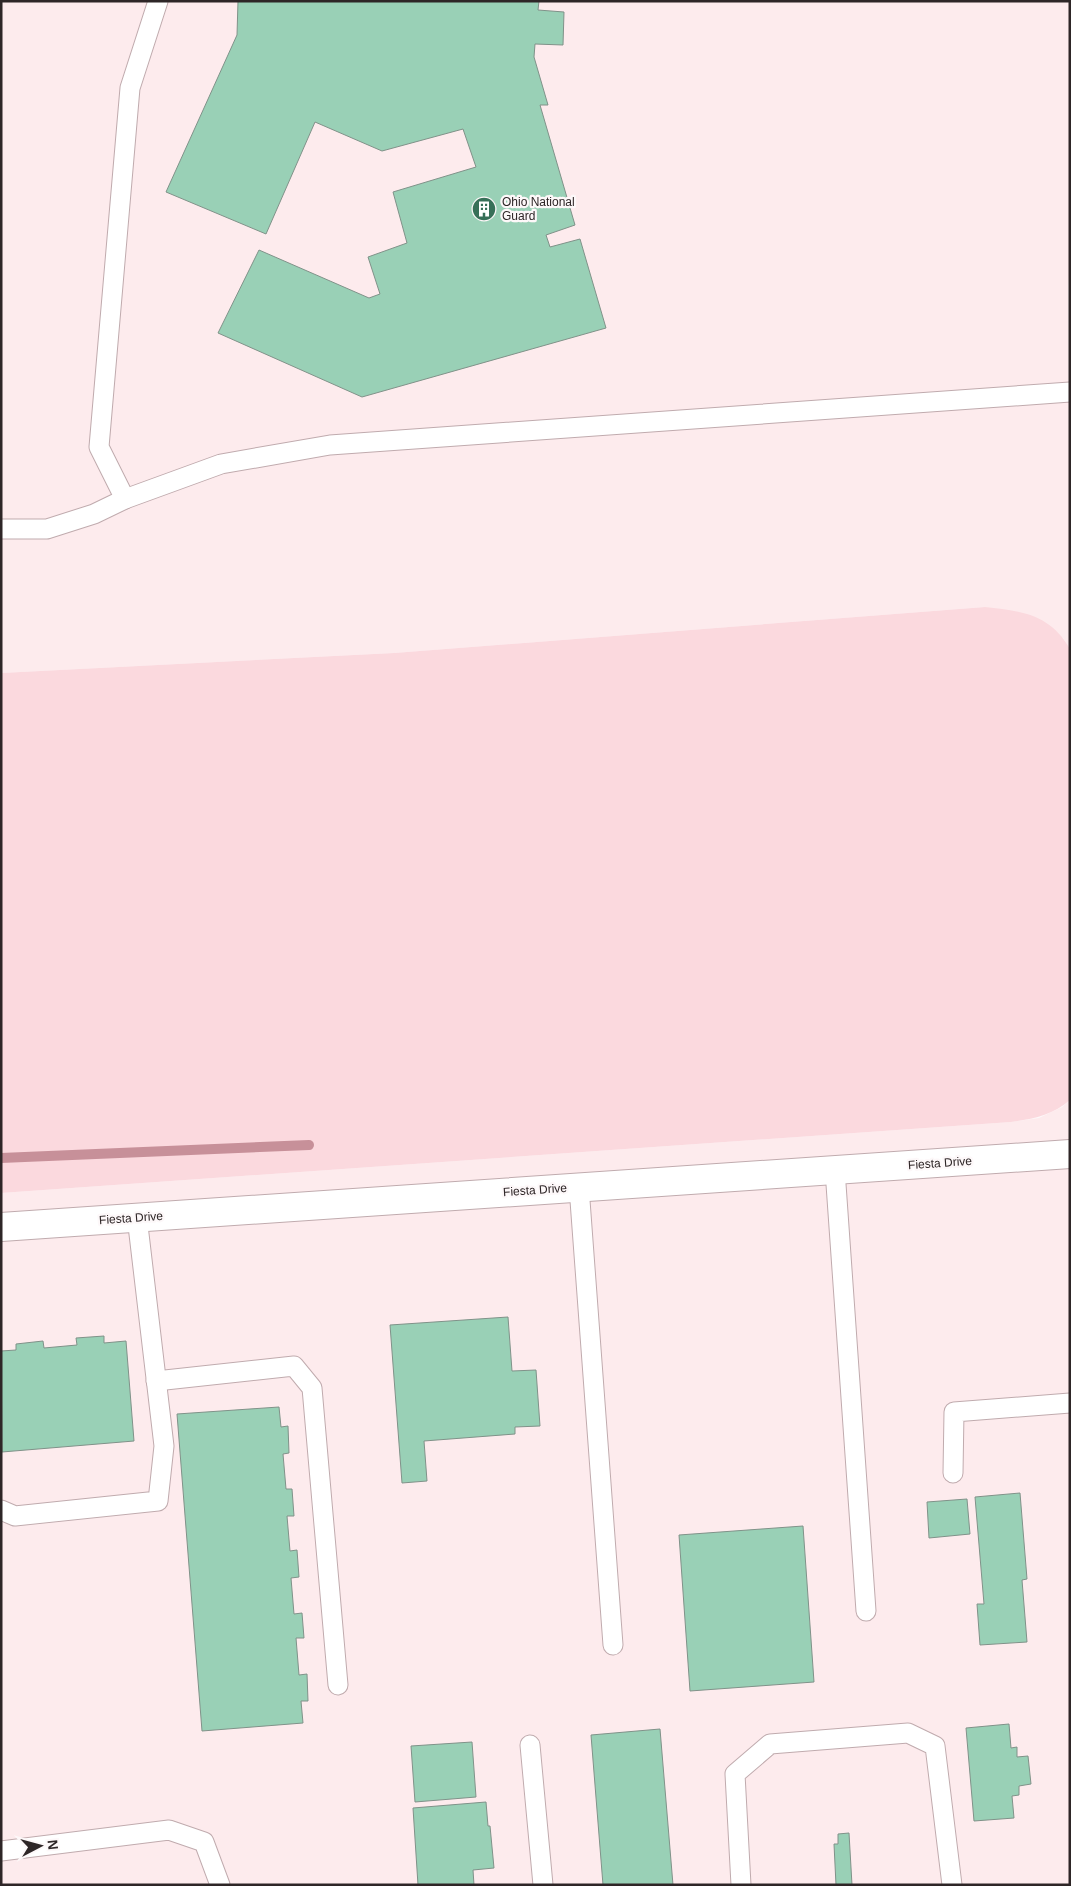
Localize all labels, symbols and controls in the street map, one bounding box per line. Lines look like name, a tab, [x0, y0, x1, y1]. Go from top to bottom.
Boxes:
place label: Ohio National Guard	[502, 195, 575, 223]
building icon: Ohio National Guard	[471, 196, 497, 222]
street label: Fiesta Drive	[908, 1154, 973, 1172]
street label: Fiesta Drive	[503, 1181, 568, 1199]
street label: Fiesta Drive	[99, 1209, 164, 1227]
north arrow	[15, 1821, 65, 1871]
text: N	[44, 1839, 61, 1851]

